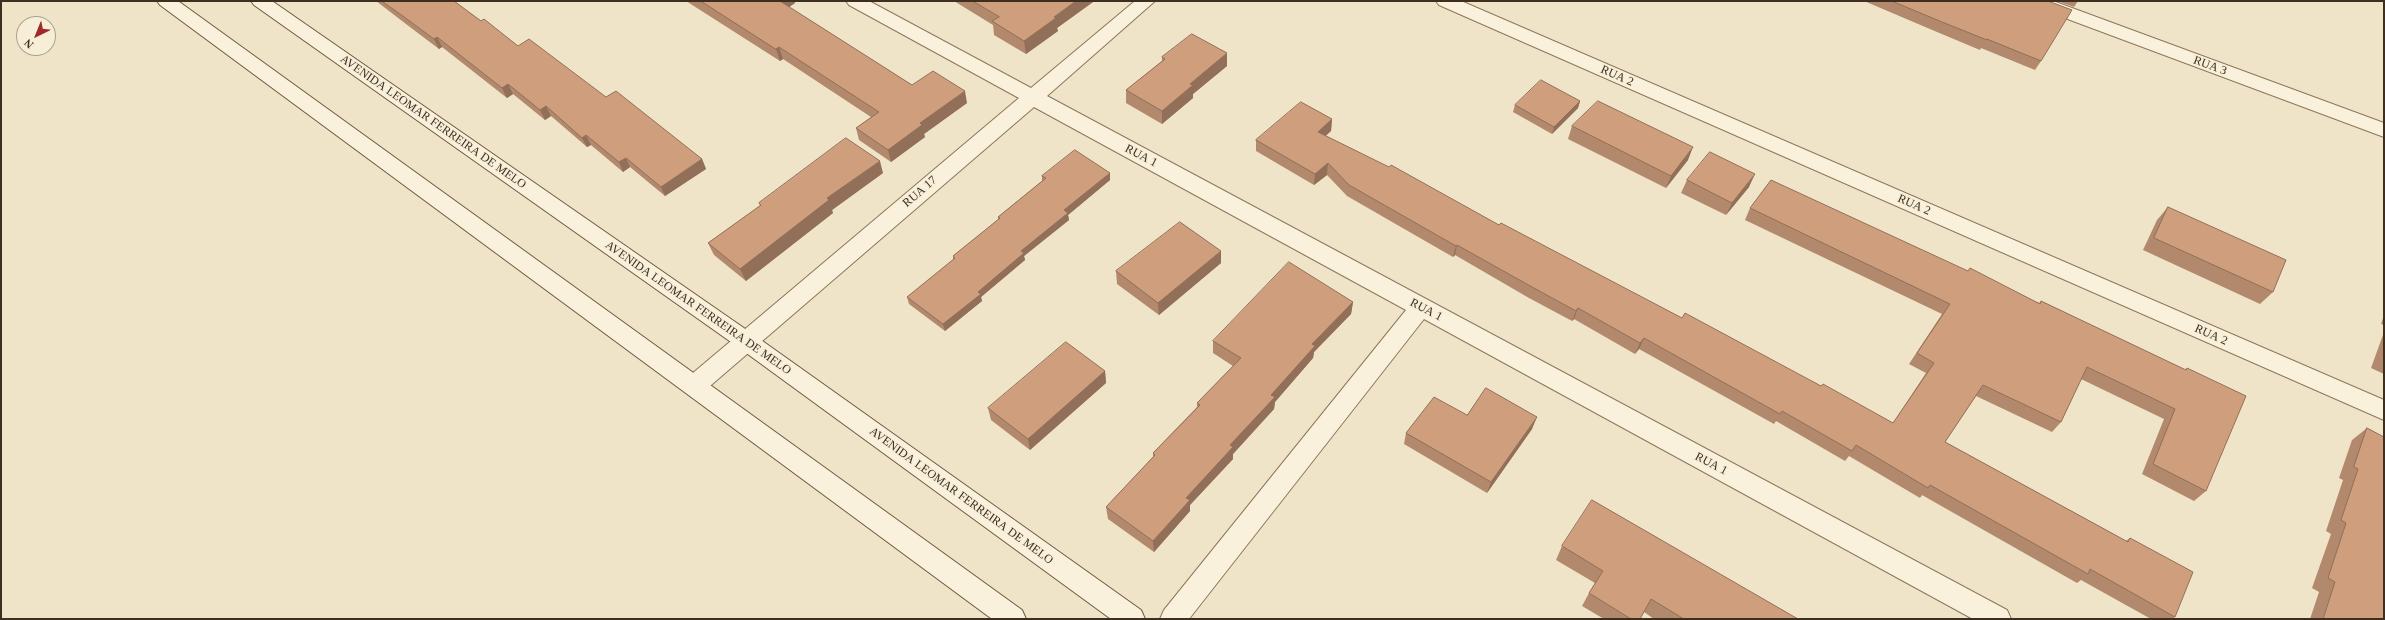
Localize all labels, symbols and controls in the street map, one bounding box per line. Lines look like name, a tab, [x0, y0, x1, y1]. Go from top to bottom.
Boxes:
north arrow	[16, 16, 56, 56]
text: N	[22, 37, 36, 51]
street label: AVENIDA LEOMAR FERREIRA DE MELO	[337, 52, 529, 192]
street label: RUA 3	[2191, 53, 2229, 79]
street label: RUA 2	[1598, 62, 1636, 90]
street label: RUA 1	[1122, 142, 1160, 170]
street label: RUA 17	[900, 173, 940, 211]
street label: RUA 2	[1895, 191, 1933, 219]
street label: AVENIDA LEOMAR FERREIRA DE MELO	[602, 238, 794, 378]
street label: RUA 1	[1407, 296, 1445, 324]
street label: RUA 2	[2192, 321, 2230, 349]
street label: AVENIDA LEOMAR FERREIRA DE MELO	[866, 424, 1056, 568]
street label: RUA 1	[1692, 450, 1730, 478]

